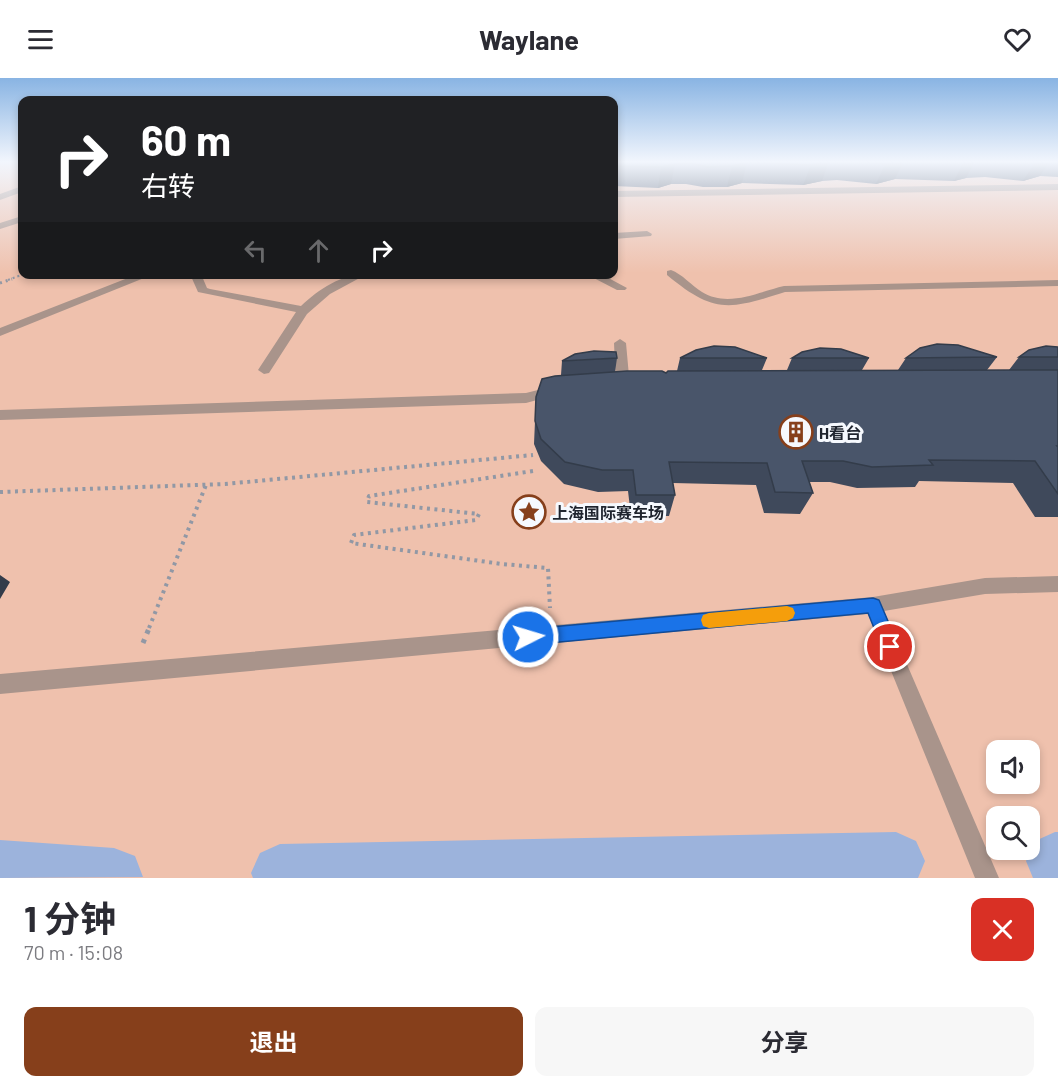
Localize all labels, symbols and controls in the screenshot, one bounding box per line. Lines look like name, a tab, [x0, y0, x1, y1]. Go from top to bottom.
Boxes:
icon: menu	[24, 23, 57, 56]
text: Waylane	[479, 23, 579, 55]
icon: heart	[1001, 23, 1034, 56]
text: 60 m	[141, 114, 231, 164]
icon: right	[42, 120, 120, 198]
text: 右转	[141, 169, 195, 201]
icon: left	[239, 234, 272, 267]
icon: ahead	[302, 234, 335, 267]
icon: right	[365, 234, 398, 267]
building icon: H看台	[778, 414, 814, 450]
place label: H看台	[819, 423, 861, 442]
place icon: 上海国际赛车场	[511, 494, 547, 530]
place label: 上海国际赛车场	[552, 503, 664, 522]
position arrow	[496, 605, 560, 669]
pin	[864, 621, 915, 672]
icon: arrive	[873, 630, 906, 663]
map controls	[986, 740, 1040, 860]
button: sound	[986, 740, 1040, 794]
button: search	[986, 806, 1040, 860]
text: 1 分钟	[24, 896, 116, 939]
button: close	[971, 898, 1034, 961]
text: 70 m · 15:08	[24, 940, 123, 964]
button: 退出	[24, 1007, 523, 1076]
button: 分享	[535, 1007, 1034, 1076]

